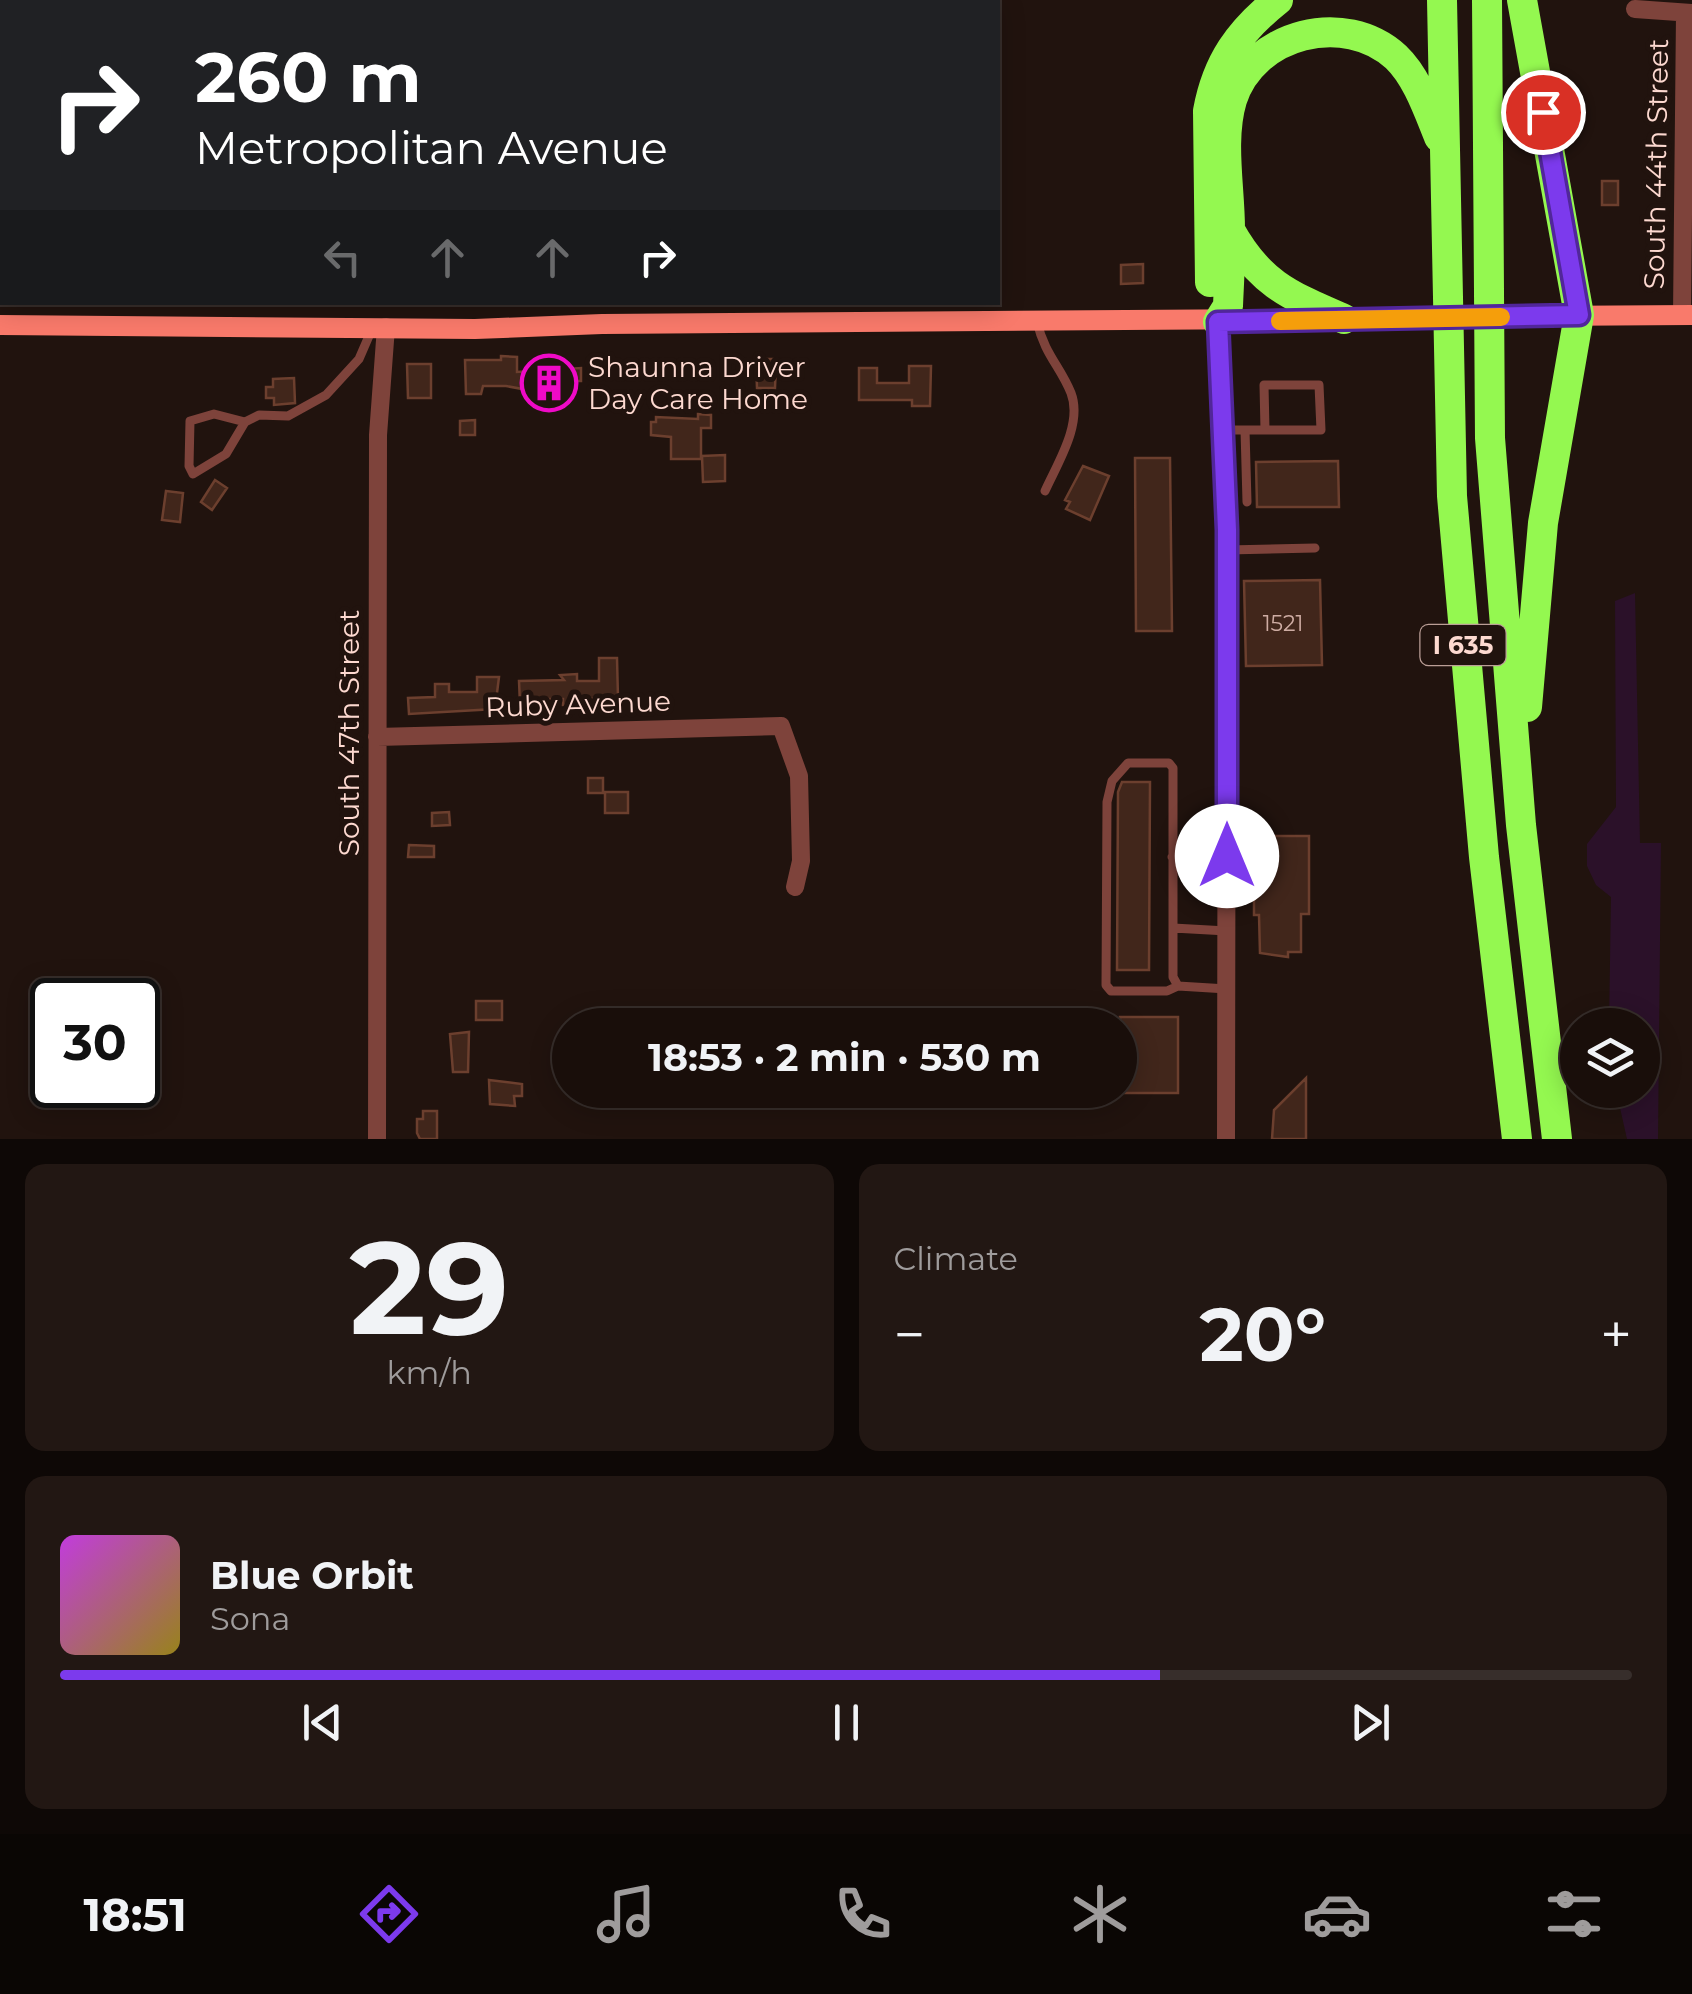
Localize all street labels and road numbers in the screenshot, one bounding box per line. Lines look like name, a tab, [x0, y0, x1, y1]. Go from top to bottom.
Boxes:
street label: South 44th Street	[1637, 38, 1675, 290]
street label: South 47th Street	[332, 610, 366, 856]
road number: I 635	[1420, 625, 1506, 665]
street label: Ruby Avenue	[485, 684, 671, 724]

